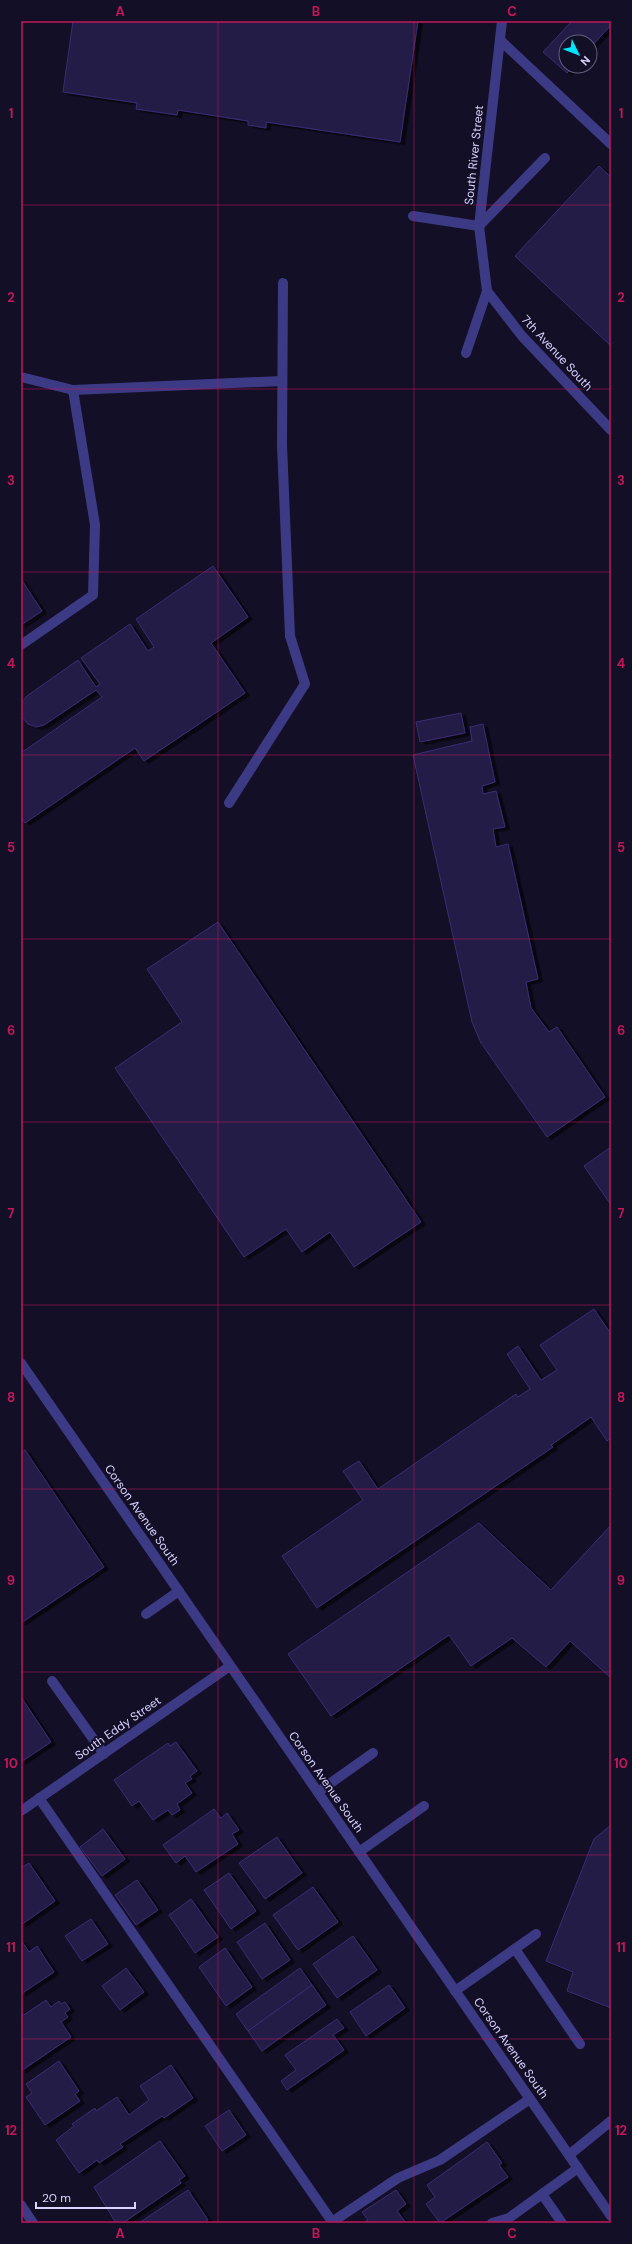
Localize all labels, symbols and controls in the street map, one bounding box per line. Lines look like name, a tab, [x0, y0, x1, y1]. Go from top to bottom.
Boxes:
text: A	[115, 3, 125, 20]
text: B	[312, 3, 320, 20]
text: C	[507, 3, 517, 20]
north arrow	[558, 34, 598, 74]
text: N	[577, 53, 593, 69]
street label: South River Street	[461, 104, 487, 206]
text: 1	[9, 105, 13, 122]
text: 1	[619, 105, 623, 122]
text: 2	[7, 289, 15, 306]
text: 2	[617, 289, 625, 306]
street label: 7th Avenue South	[518, 312, 596, 394]
text: 3	[7, 472, 15, 489]
text: 3	[617, 472, 625, 489]
text: 4	[7, 655, 15, 672]
text: 4	[617, 655, 625, 672]
text: 5	[7, 839, 15, 856]
text: 5	[617, 839, 625, 856]
text: 6	[7, 1022, 15, 1039]
text: 6	[617, 1022, 625, 1039]
text: 7	[8, 1205, 15, 1222]
text: 7	[618, 1205, 625, 1222]
text: 8	[7, 1389, 15, 1406]
text: 8	[617, 1389, 625, 1406]
street label: Corson Avenue South	[101, 1461, 183, 1569]
text: 9	[7, 1572, 15, 1589]
text: 9	[617, 1572, 625, 1589]
street label: South Eddy Street	[72, 1692, 164, 1764]
street label: Corson Avenue South	[285, 1728, 367, 1836]
text: 10	[4, 1755, 18, 1772]
text: 10	[614, 1755, 628, 1772]
text: 11	[6, 1939, 16, 1956]
text: 11	[616, 1939, 626, 1956]
street label: Corson Avenue South	[470, 1994, 552, 2102]
text: 12	[5, 2122, 17, 2139]
text: 12	[615, 2122, 627, 2139]
scale bar	[36, 2184, 135, 2210]
text: 20 m	[42, 2190, 71, 2206]
text: A	[115, 2225, 125, 2242]
text: B	[312, 2225, 320, 2242]
text: C	[507, 2225, 517, 2242]

